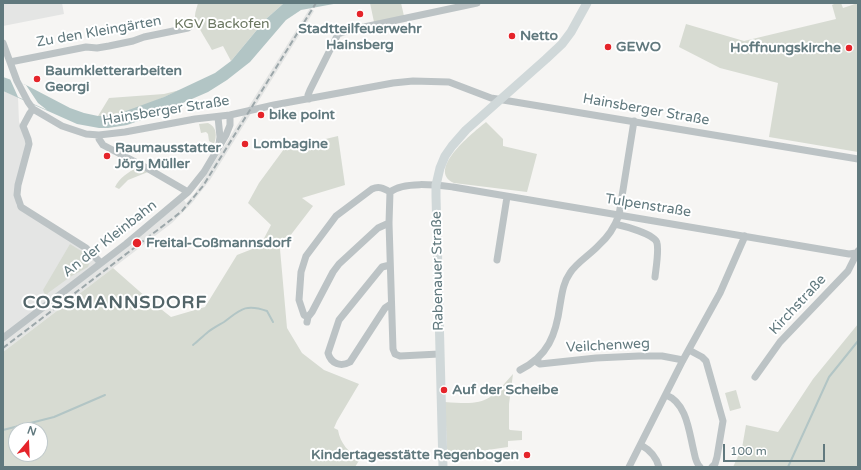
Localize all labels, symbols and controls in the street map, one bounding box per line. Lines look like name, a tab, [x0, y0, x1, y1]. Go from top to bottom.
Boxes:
marker: Stadtteilfeuerwehr Hainsberg	[355, 9, 365, 19]
street label: Zu den Kleingärten	[35, 13, 163, 51]
park label: KGV Backofen	[174, 16, 270, 32]
place label: Stadtteilfeuerwehr Hainsberg	[298, 21, 422, 54]
place label: Netto	[520, 28, 558, 44]
marker: Netto	[507, 31, 517, 41]
place label: GEWO	[616, 39, 661, 55]
place label: Hoffnungskirche	[730, 40, 841, 56]
marker: GEWO	[603, 42, 613, 52]
marker: Hoffnungskirche	[844, 43, 854, 53]
place label: Baumkletterarbeiten Georgi	[45, 63, 182, 96]
marker: Baumkletterarbeiten Georgi	[32, 74, 42, 84]
street label: Hainsberger Straße	[581, 91, 711, 129]
street label: Hainsberger Straße	[101, 93, 231, 129]
place label: bike point	[269, 107, 335, 123]
marker: bike point	[256, 110, 266, 120]
place label: Lombagine	[253, 136, 328, 152]
marker: Lombagine	[240, 139, 250, 149]
place label: Raumausstatter Jörg Müller	[115, 140, 221, 172]
marker: Raumausstatter Jörg Müller	[102, 151, 112, 161]
street label: Tulpenstraße	[604, 191, 692, 221]
street label: An der Kleinbahn	[60, 197, 160, 281]
street label: Rabenauer Straße	[429, 211, 447, 331]
place label: Freital-Coßmannsdorf	[146, 235, 291, 251]
marker: Freital-Coßmannsdorf	[131, 237, 143, 249]
street label: Kirchstraße	[766, 272, 830, 338]
district label: COSSMANNSDORF	[23, 292, 207, 314]
street label: Veilchenweg	[566, 335, 650, 357]
place label: Auf der Scheibe	[452, 382, 558, 398]
marker: Auf der Scheibe	[439, 385, 449, 395]
north arrow	[8, 422, 48, 462]
text: N	[25, 424, 38, 439]
scale bar	[725, 436, 827, 462]
text: 100 m	[730, 444, 767, 458]
place label: Kindertagesstätte Regenbogen	[311, 447, 519, 463]
marker: Kindertagesstätte Regenbogen	[522, 450, 532, 460]

